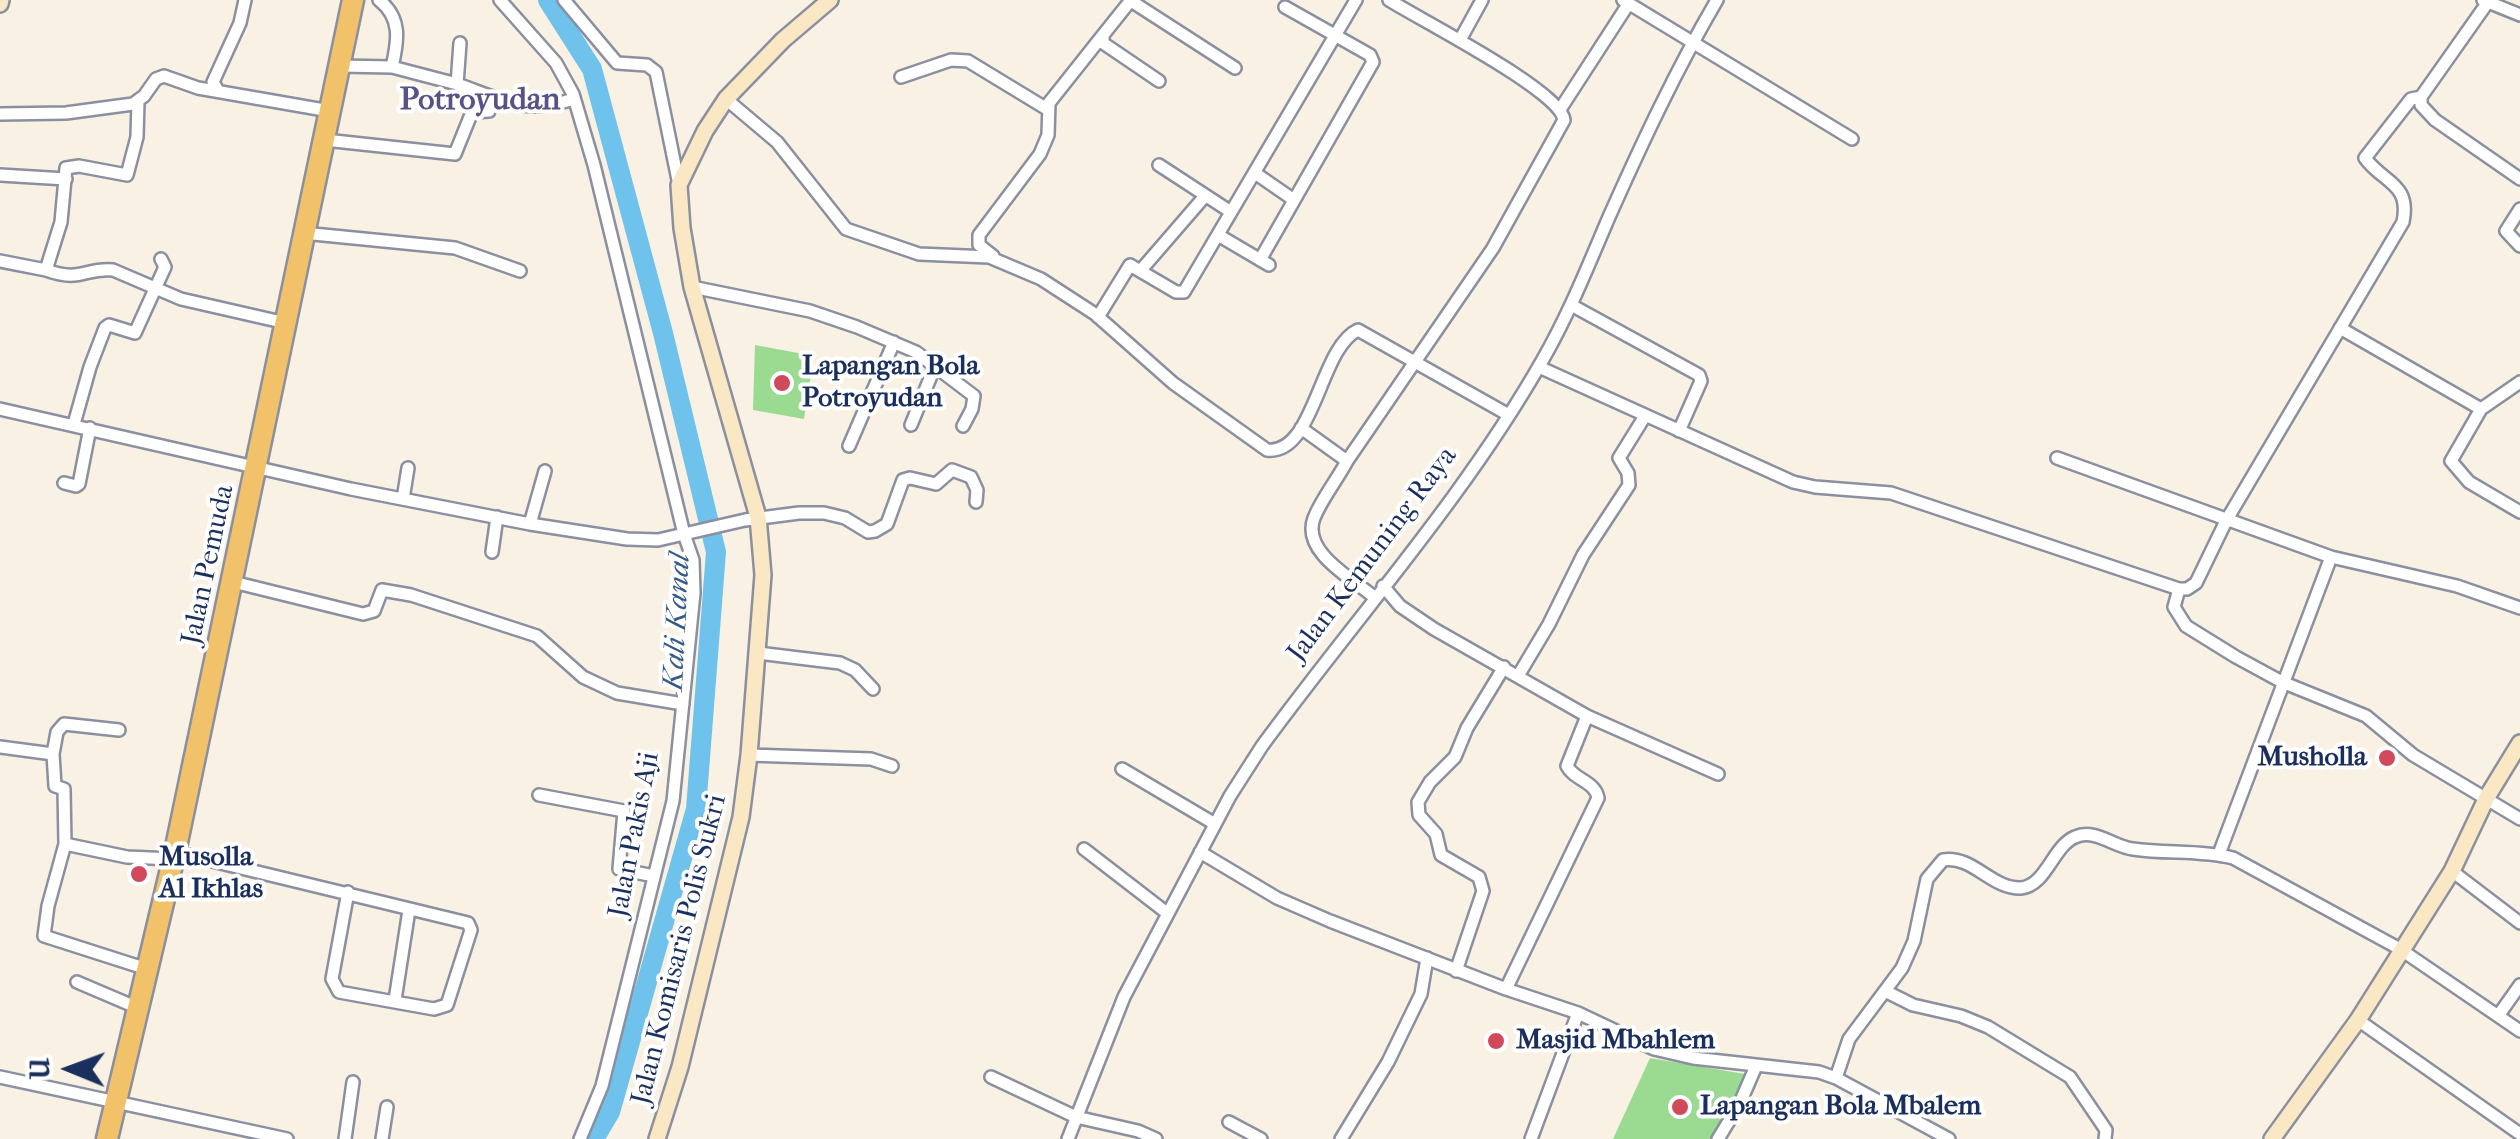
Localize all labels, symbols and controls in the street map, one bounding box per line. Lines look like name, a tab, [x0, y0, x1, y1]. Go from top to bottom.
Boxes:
district label: Potroyudan	[400, 82, 560, 120]
place label: Lapangan Bola Potroyudan	[802, 350, 979, 416]
marker: Lapangan Bola Potroyudan	[771, 372, 793, 394]
street label: Jalan Kemuning Raya	[1281, 441, 1465, 669]
street label: Jalan Pemuda	[176, 482, 242, 648]
water label: Kali Kanal	[656, 553, 700, 691]
place label: Musholla	[2258, 741, 2367, 775]
marker: Musholla	[2376, 747, 2398, 769]
street label: Jalan Pakis Aji	[602, 749, 668, 921]
street label: Jalan Komisaris Polis Sukri	[625, 791, 735, 1109]
place label: Musolla Al Ikhlas	[159, 841, 263, 907]
marker: Musolla Al Ikhlas	[128, 863, 150, 885]
north arrow	[20, 1019, 120, 1119]
place label: Masjid Mbahlem	[1516, 1024, 1715, 1058]
marker: Masjid Mbahlem	[1485, 1030, 1507, 1052]
text: U	[23, 1057, 56, 1080]
place label: Lapangan Bola Mbalem	[1700, 1090, 1981, 1124]
marker: Lapangan Bola Mbalem	[1669, 1096, 1691, 1118]

